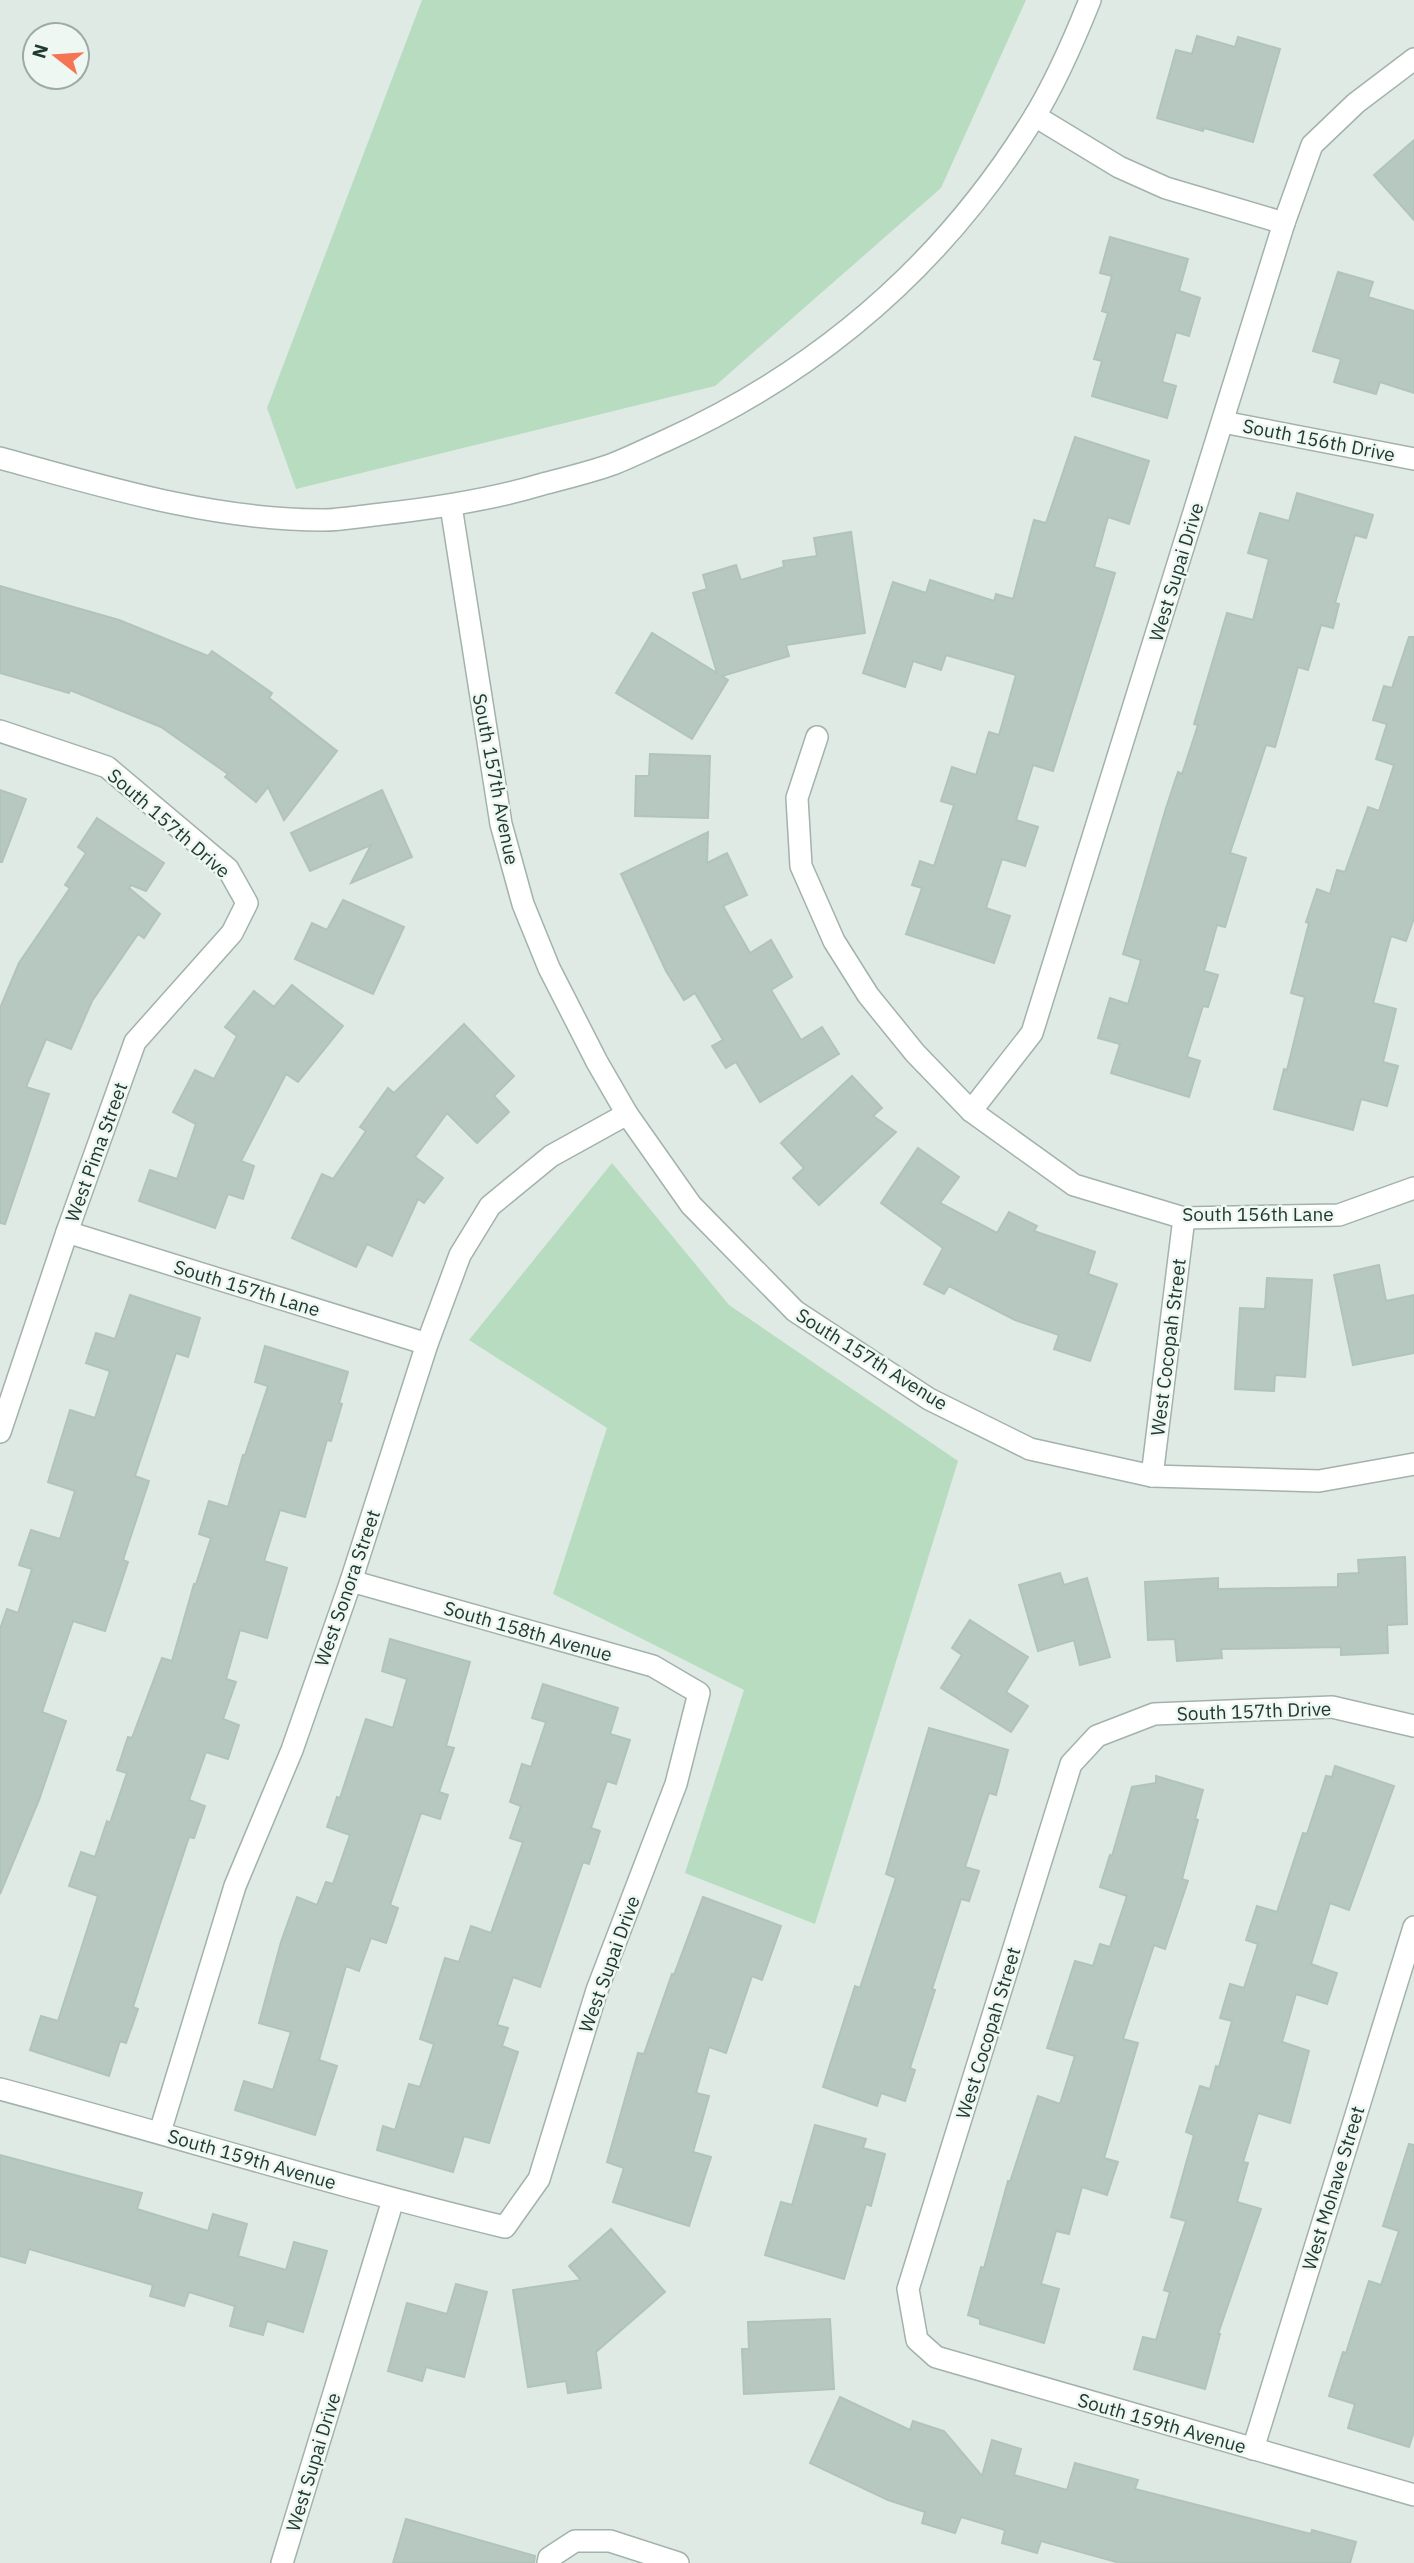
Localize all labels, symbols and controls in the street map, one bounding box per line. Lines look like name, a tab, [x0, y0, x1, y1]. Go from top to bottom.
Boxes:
north arrow	[21, 21, 91, 91]
text: N	[26, 41, 53, 61]
street label: South 156th Drive	[1241, 413, 1397, 467]
street label: West Supai Drive	[1144, 500, 1208, 644]
street label: South 157th Avenue	[468, 691, 524, 867]
street label: South 157th Drive	[103, 763, 235, 883]
street label: West Pima Street	[60, 1079, 132, 1225]
street label: South 156th Lane	[1182, 1202, 1334, 1226]
street label: South 157th Lane	[171, 1254, 323, 1322]
street label: West Cocopah Street	[1145, 1257, 1191, 1437]
street label: South 157th Avenue	[792, 1303, 952, 1415]
street label: West Sonora Street	[309, 1507, 385, 1669]
street label: South 158th Avenue	[441, 1595, 615, 1667]
street label: South 157th Drive	[1176, 1696, 1332, 1726]
street label: West Supai Drive	[573, 1892, 645, 2036]
street label: West Cocopah Street	[950, 1944, 1026, 2122]
street label: West Mohave Street	[1297, 2103, 1369, 2273]
street label: South 159th Avenue	[165, 2123, 339, 2195]
street label: South 159th Avenue	[1075, 2387, 1249, 2459]
street label: West Supai Drive	[281, 2390, 345, 2534]

